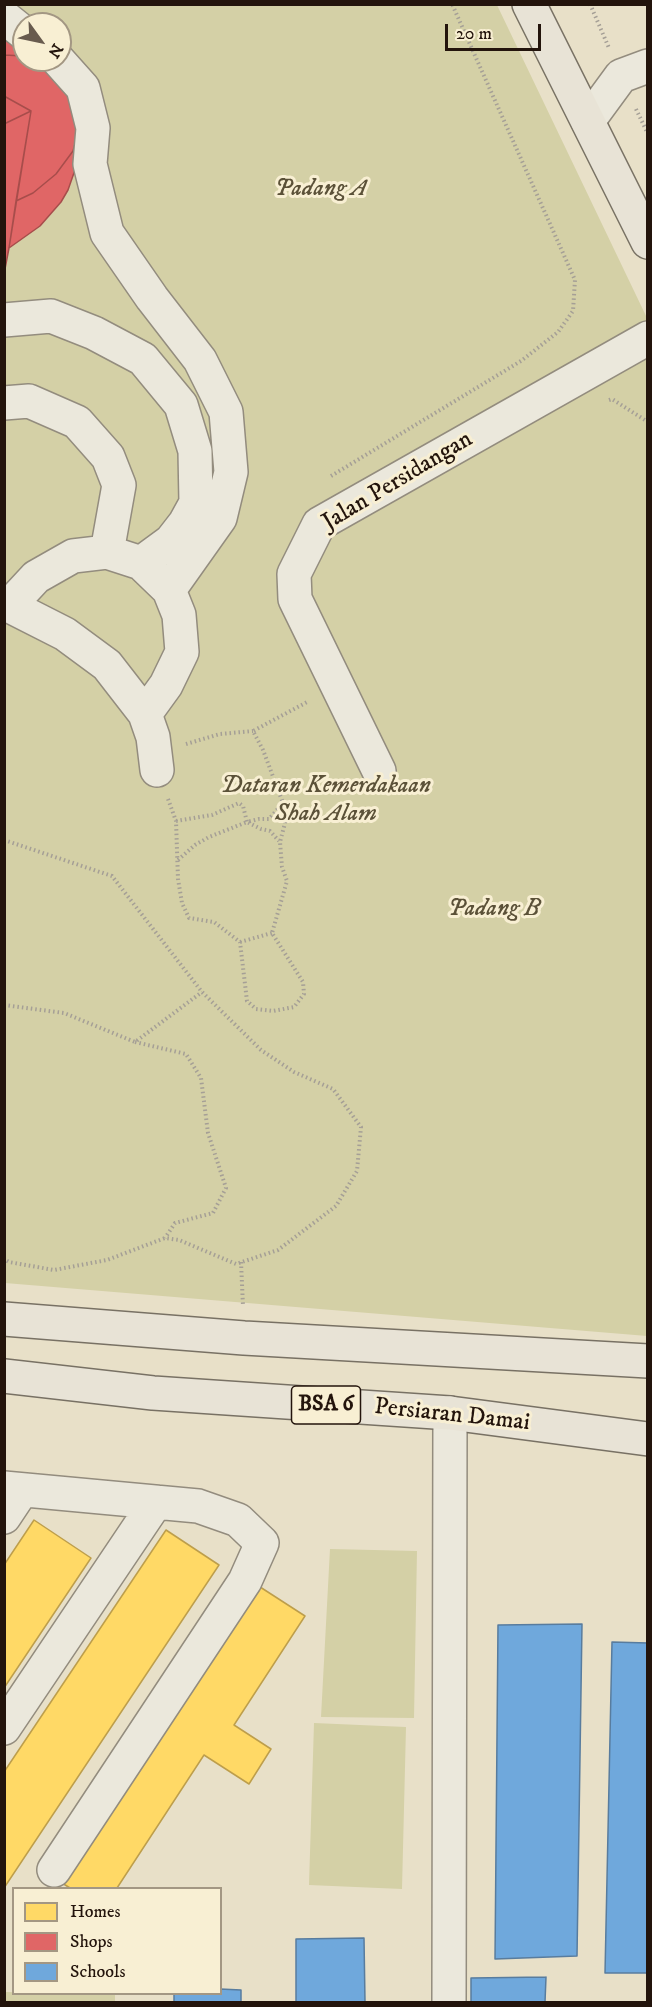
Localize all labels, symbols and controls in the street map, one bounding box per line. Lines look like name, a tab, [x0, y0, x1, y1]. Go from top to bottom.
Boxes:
north arrow	[12, 12, 72, 72]
scale bar	[448, 12, 544, 50]
text: 20 m	[456, 23, 492, 45]
text: N	[43, 40, 67, 62]
park label: Padang A	[275, 176, 367, 204]
street label: Jalan Persidangan	[318, 426, 478, 538]
park label: Dataran Kemerdakaan Shah Alam	[221, 773, 431, 829]
park label: Padang B	[448, 896, 540, 924]
road number: BSA 6	[292, 1386, 360, 1424]
street label: Persiaran Damai	[373, 1394, 531, 1438]
legend	[12, 1887, 222, 1995]
text: Homes	[70, 1901, 121, 1923]
text: Shops	[70, 1931, 113, 1953]
text: Schools	[70, 1961, 125, 1983]

